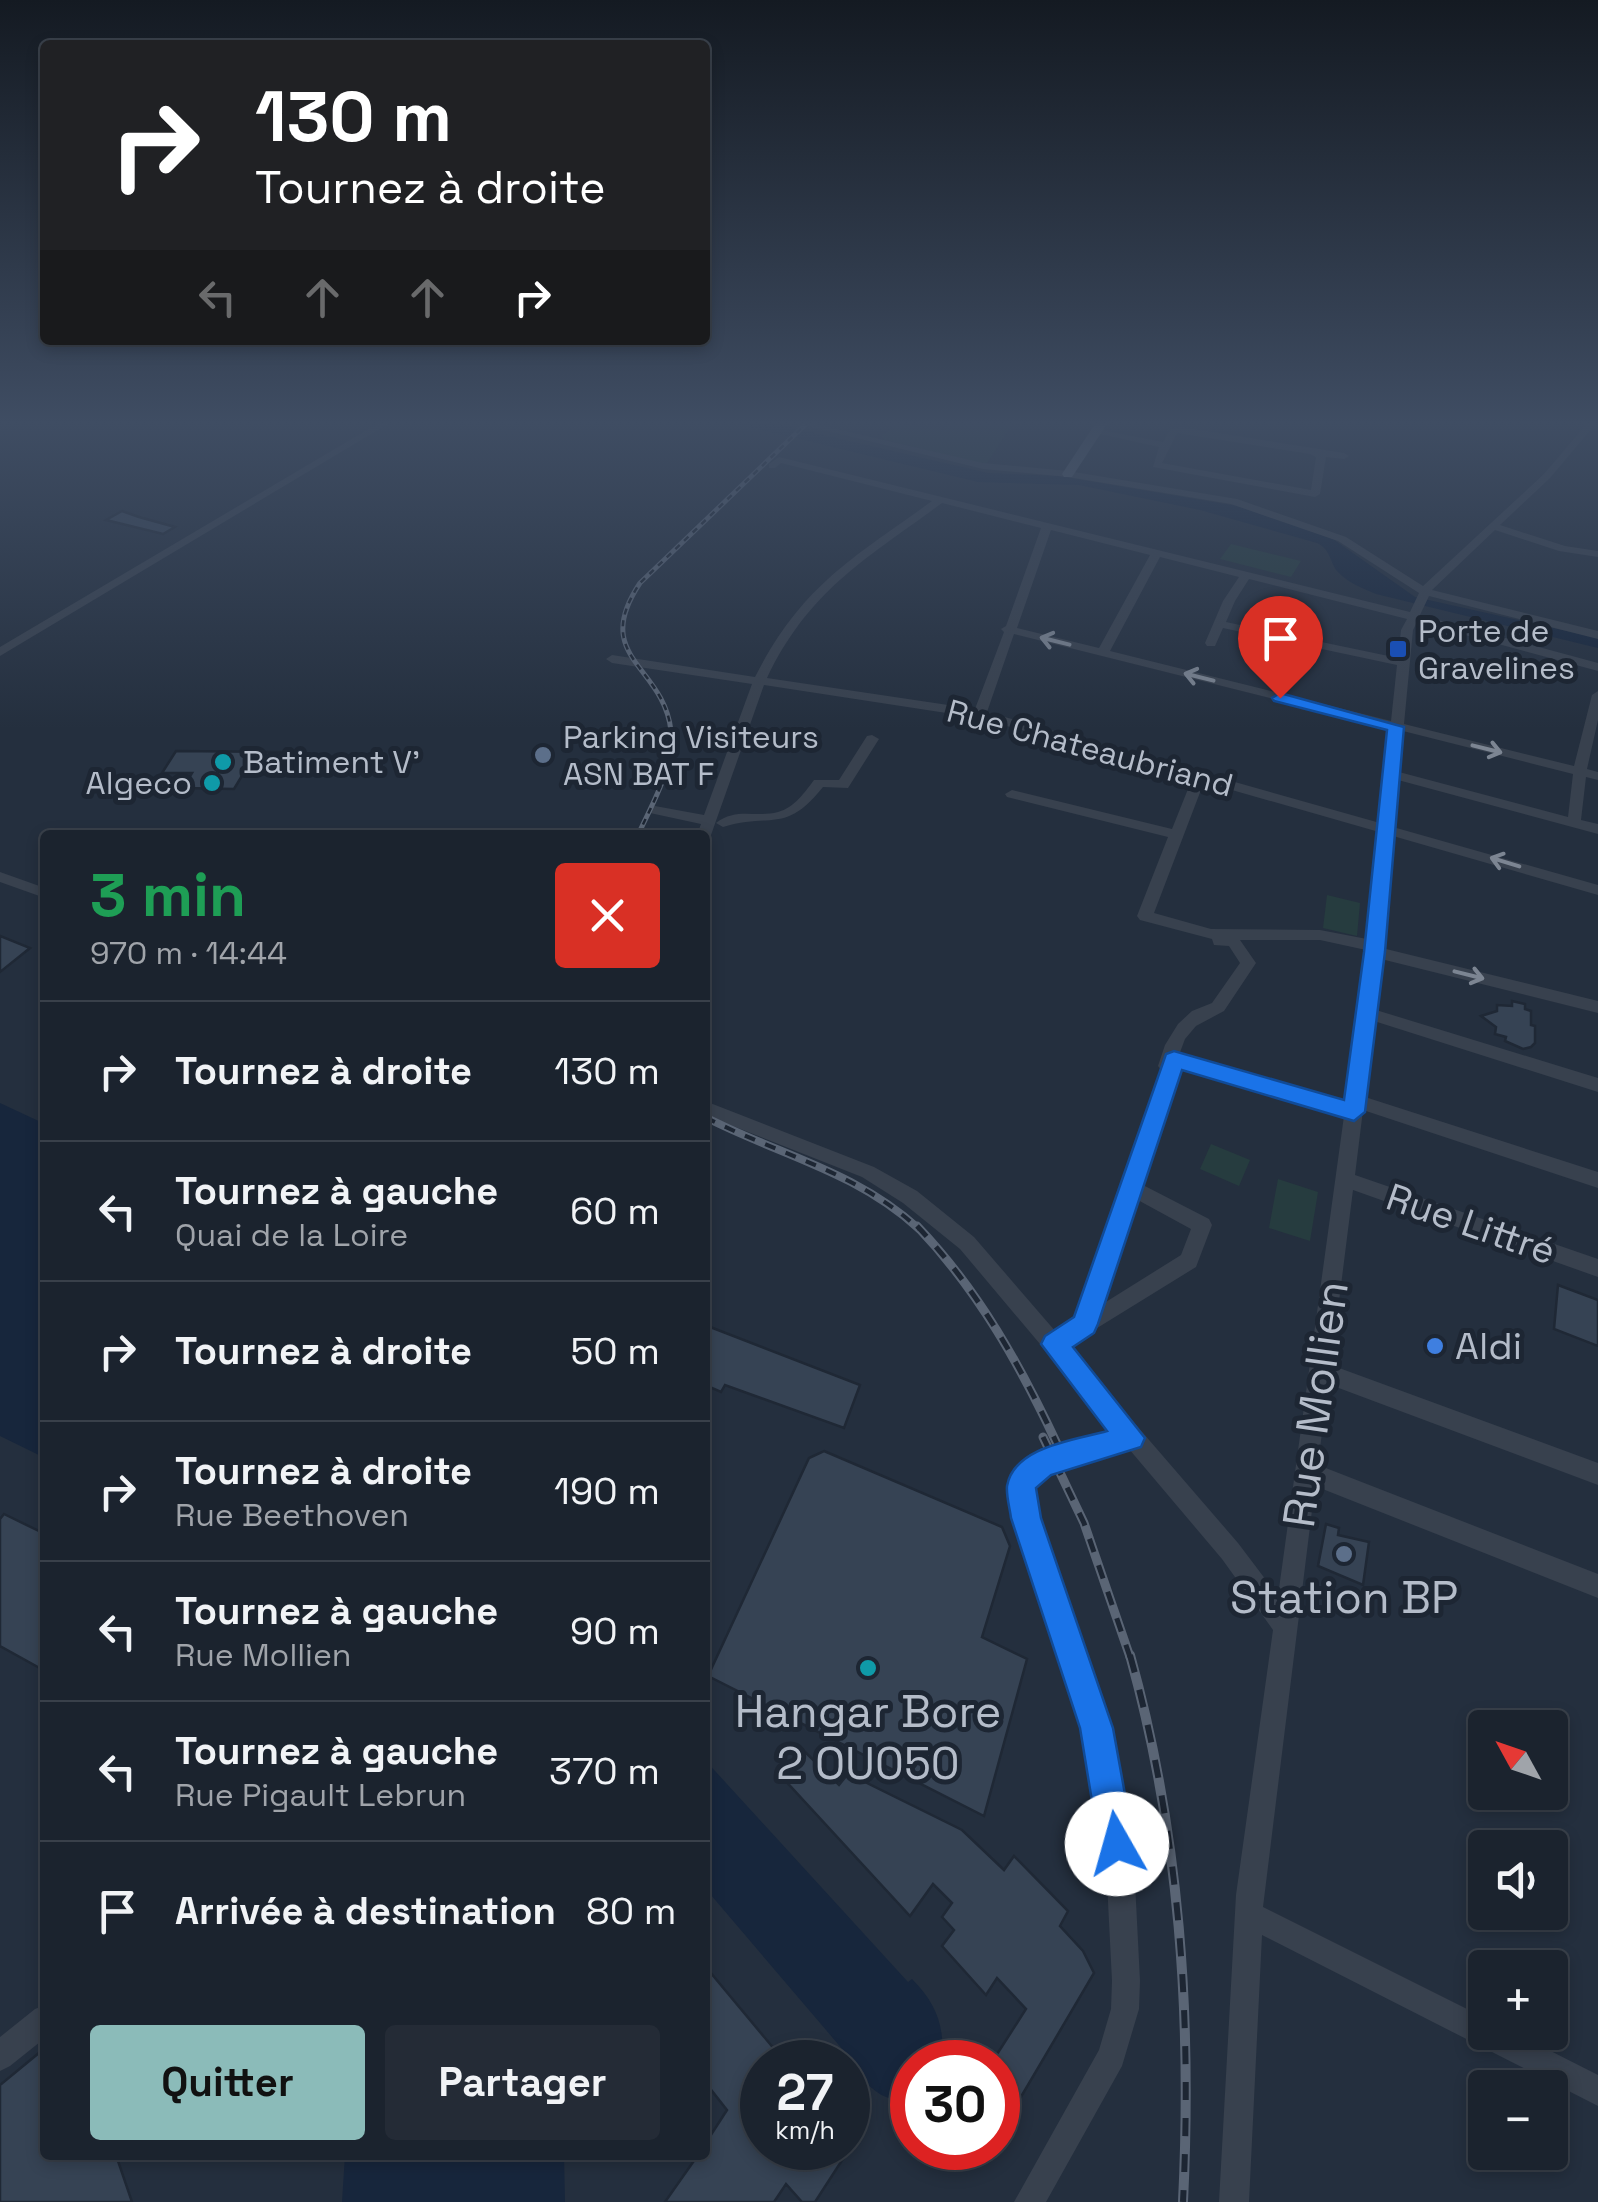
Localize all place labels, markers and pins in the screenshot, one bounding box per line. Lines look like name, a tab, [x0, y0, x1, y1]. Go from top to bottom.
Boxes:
pin	[1238, 596, 1323, 699]
place label: Porte de Gravelines	[1418, 611, 1575, 688]
marker: Porte de Gravelines	[1387, 638, 1409, 660]
place label: Parking Visiteurs ASN BAT F	[563, 717, 819, 794]
place label: Batiment V'	[243, 742, 420, 782]
marker: Parking Visiteurs ASN BAT F	[532, 744, 554, 766]
marker: Batiment V'	[212, 751, 234, 773]
place label: Algeco	[86, 763, 192, 803]
marker: Algeco	[201, 772, 223, 794]
place label: Aldi	[1455, 1322, 1522, 1370]
marker: Aldi	[1424, 1335, 1446, 1357]
marker: Station BP	[1333, 1543, 1355, 1565]
place label: Station BP	[1230, 1569, 1458, 1626]
marker: Hangar Bore 2 OU050	[857, 1657, 879, 1679]
place label: Hangar Bore 2 OU050	[735, 1683, 1001, 1792]

